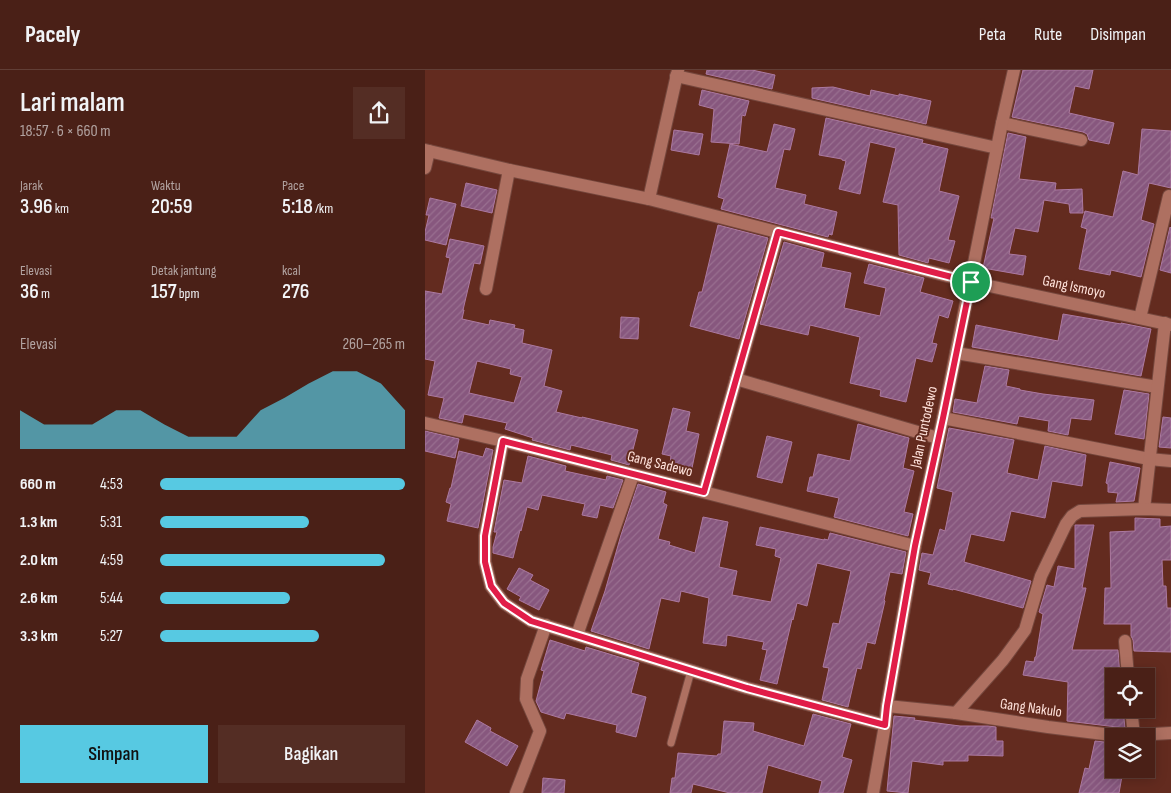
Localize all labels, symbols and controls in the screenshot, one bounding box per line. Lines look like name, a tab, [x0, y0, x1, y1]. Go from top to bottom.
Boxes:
text: Pacely	[25, 20, 81, 49]
text: Peta	[979, 24, 1006, 45]
text: Rute	[1034, 24, 1062, 45]
text: Disimpan	[1090, 24, 1146, 45]
text: Lari malam	[20, 86, 125, 119]
button: share	[353, 87, 405, 139]
text: 18:57 · 6 × 660 m	[20, 122, 111, 141]
text: Jarak	[20, 177, 43, 194]
text: Waktu	[151, 177, 181, 194]
text: Pace	[282, 177, 304, 194]
text: 3.96	[20, 194, 53, 219]
text: 20:59	[151, 194, 192, 219]
text: 5:18	[282, 194, 313, 219]
text: km	[53, 200, 69, 217]
text: /km	[313, 200, 333, 217]
pin	[950, 261, 992, 303]
text: Elevasi	[20, 262, 52, 279]
text: Detak jantung	[151, 262, 216, 279]
text: kcal	[282, 262, 301, 279]
icon: arrive	[957, 268, 985, 296]
street label: Gang Ismoyo	[1041, 271, 1107, 303]
text: 36	[20, 279, 39, 304]
text: 157	[151, 279, 177, 304]
text: 276	[282, 279, 309, 304]
text: m	[39, 285, 50, 302]
text: bpm	[177, 285, 199, 302]
text: Elevasi	[20, 335, 57, 354]
text: 260–265 m	[343, 335, 405, 354]
street label: Jalan Puntodewo	[906, 385, 942, 470]
street label: Gang Sadewo	[625, 447, 695, 481]
text: 660 m	[20, 475, 56, 494]
text: 4:53	[100, 475, 123, 494]
text: 1.3 km	[20, 513, 57, 532]
text: 5:31	[100, 513, 122, 532]
text: 2.0 km	[20, 551, 58, 570]
text: 4:59	[100, 551, 123, 570]
text: 2.6 km	[20, 589, 58, 608]
text: 5:44	[100, 589, 123, 608]
text: 3.3 km	[20, 627, 58, 646]
text: 5:27	[100, 627, 122, 646]
map controls	[1105, 668, 1155, 778]
button: locate	[1105, 668, 1155, 718]
street label: Gang Nakulo	[999, 694, 1063, 722]
button: Simpan	[20, 725, 208, 783]
button: Bagikan	[218, 725, 405, 783]
button: layers	[1105, 728, 1155, 778]

